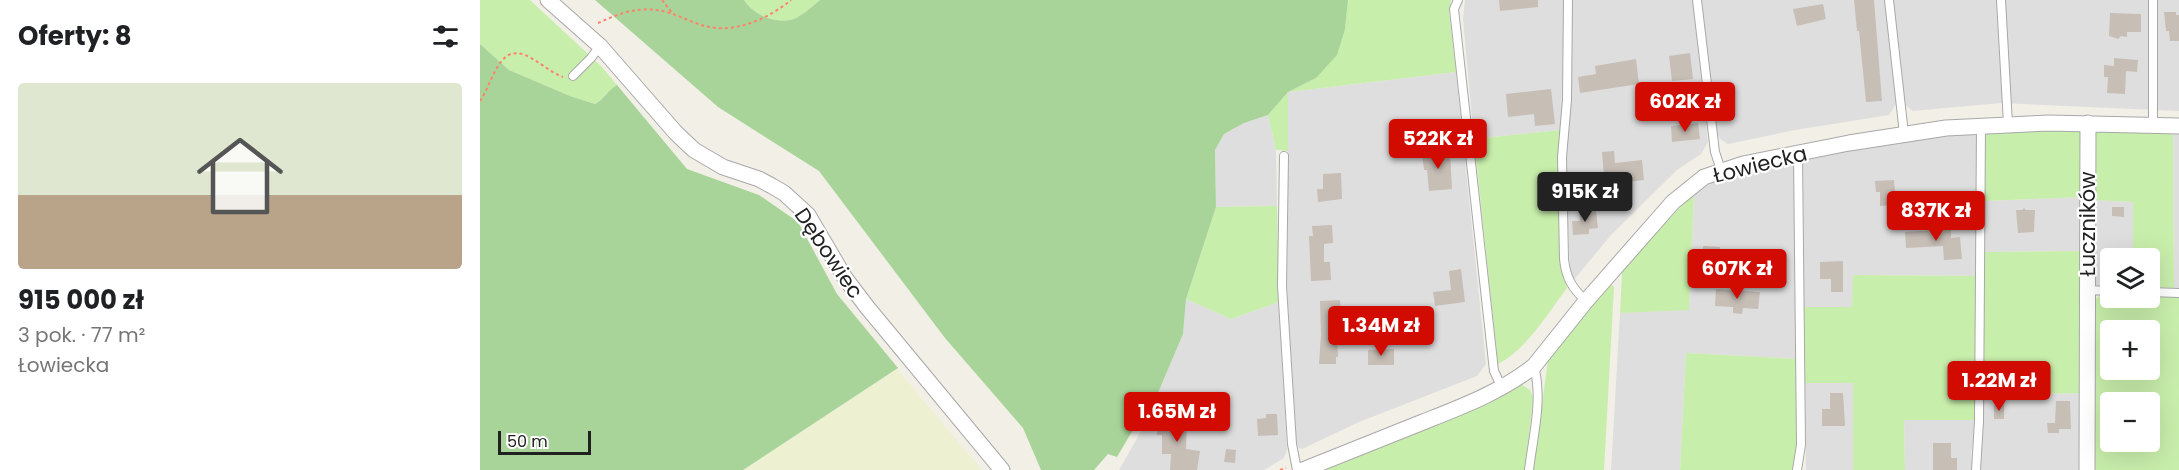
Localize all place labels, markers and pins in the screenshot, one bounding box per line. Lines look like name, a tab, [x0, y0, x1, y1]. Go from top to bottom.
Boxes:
pin: 602K zł	[1630, 82, 1740, 133]
pin: 522K zł	[1383, 119, 1493, 170]
pin: 915K zł	[1530, 172, 1640, 223]
pin: 837K zł	[1881, 191, 1991, 242]
pin: 607K zł	[1682, 249, 1792, 300]
pin: 1.34M zł	[1319, 306, 1443, 357]
pin: 1.22M zł	[1937, 361, 2061, 412]
pin: 1.65M zł	[1115, 392, 1239, 443]

